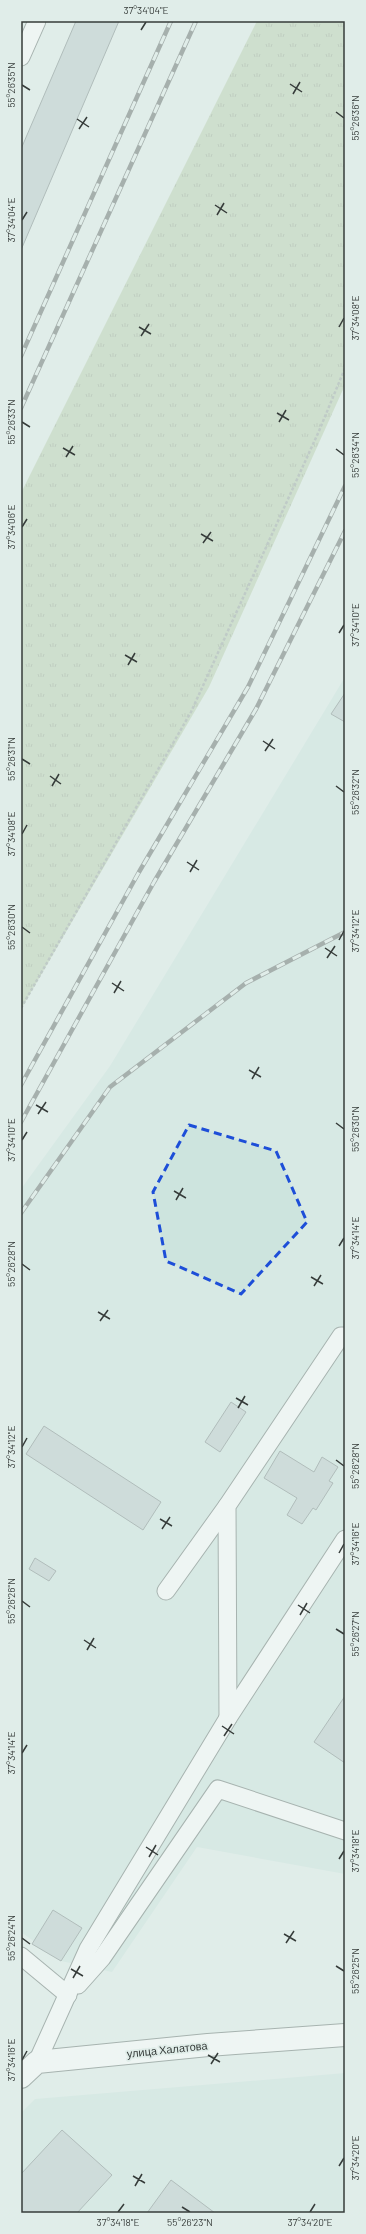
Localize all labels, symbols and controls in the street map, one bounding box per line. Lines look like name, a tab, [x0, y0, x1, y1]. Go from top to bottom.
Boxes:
text: 37°34'04"E	[123, 4, 169, 16]
text: 55°26'35"N	[5, 62, 17, 108]
text: 55°26'36"N	[349, 95, 361, 141]
text: 37°34'04"E	[5, 197, 17, 243]
text: 37°34'08"E	[349, 295, 361, 341]
text: 55°26'33"N	[5, 399, 17, 445]
text: 55°26'34"N	[349, 432, 361, 478]
text: 37°34'06"E	[5, 505, 17, 550]
text: 37°34'10"E	[349, 603, 361, 647]
text: 55°26'31"N	[5, 737, 17, 781]
text: 55°26'32"N	[349, 769, 361, 815]
text: 37°34'08"E	[5, 811, 17, 857]
text: 55°26'30"N	[5, 904, 17, 950]
text: 37°34'12"E	[349, 909, 361, 953]
text: 55°26'30"N	[349, 1106, 361, 1152]
text: 37°34'10"E	[5, 1118, 17, 1162]
text: 37°34'14"E	[349, 1216, 361, 1260]
text: 55°26'28"N	[5, 1241, 17, 1287]
text: 37°34'12"E	[5, 1425, 17, 1469]
text: 55°26'28"N	[349, 1443, 361, 1489]
text: 37°34'16"E	[349, 1523, 361, 1565]
text: 55°26'26"N	[5, 1578, 17, 1624]
text: 55°26'27"N	[349, 1611, 361, 1657]
text: 37°34'14"E	[5, 1731, 17, 1775]
text: 37°34'18"E	[349, 1830, 361, 1872]
text: 55°26'24"N	[5, 1915, 17, 1961]
text: 55°26'25"N	[349, 1948, 361, 1994]
street label: улица Халатова	[126, 2038, 209, 2060]
text: 37°34'16"E	[5, 2039, 17, 2081]
text: 37°34'20"E	[349, 2135, 361, 2181]
text: 37°34'18"E	[97, 2216, 139, 2228]
text: 55°26'23"N	[167, 2216, 213, 2228]
text: 37°34'20"E	[287, 2216, 333, 2228]

